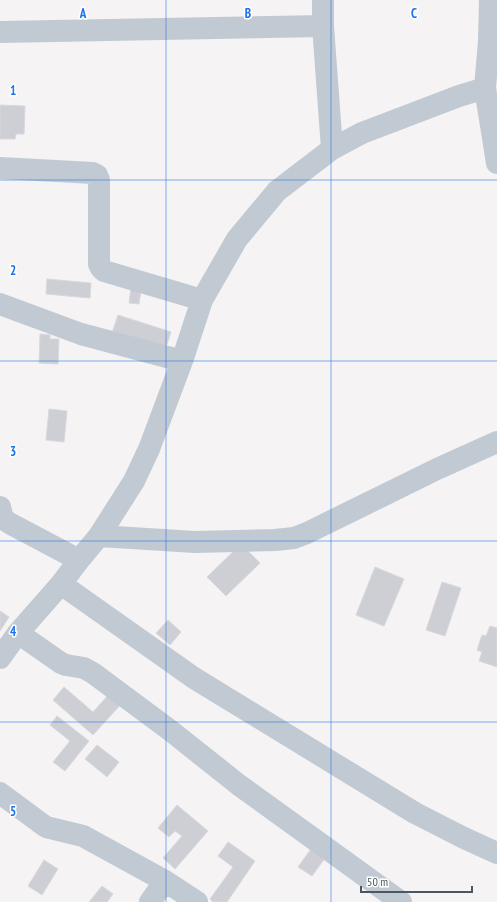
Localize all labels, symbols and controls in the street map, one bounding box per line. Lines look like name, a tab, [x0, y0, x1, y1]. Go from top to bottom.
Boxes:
text: A	[79, 5, 87, 22]
text: B	[245, 5, 251, 22]
text: C	[411, 5, 417, 22]
text: 1	[10, 82, 16, 99]
text: 2	[10, 262, 16, 279]
text: 3	[10, 443, 16, 460]
text: 4	[10, 623, 17, 640]
text: 5	[10, 803, 16, 820]
scale bar	[361, 868, 472, 894]
text: 50 m	[367, 874, 388, 889]

